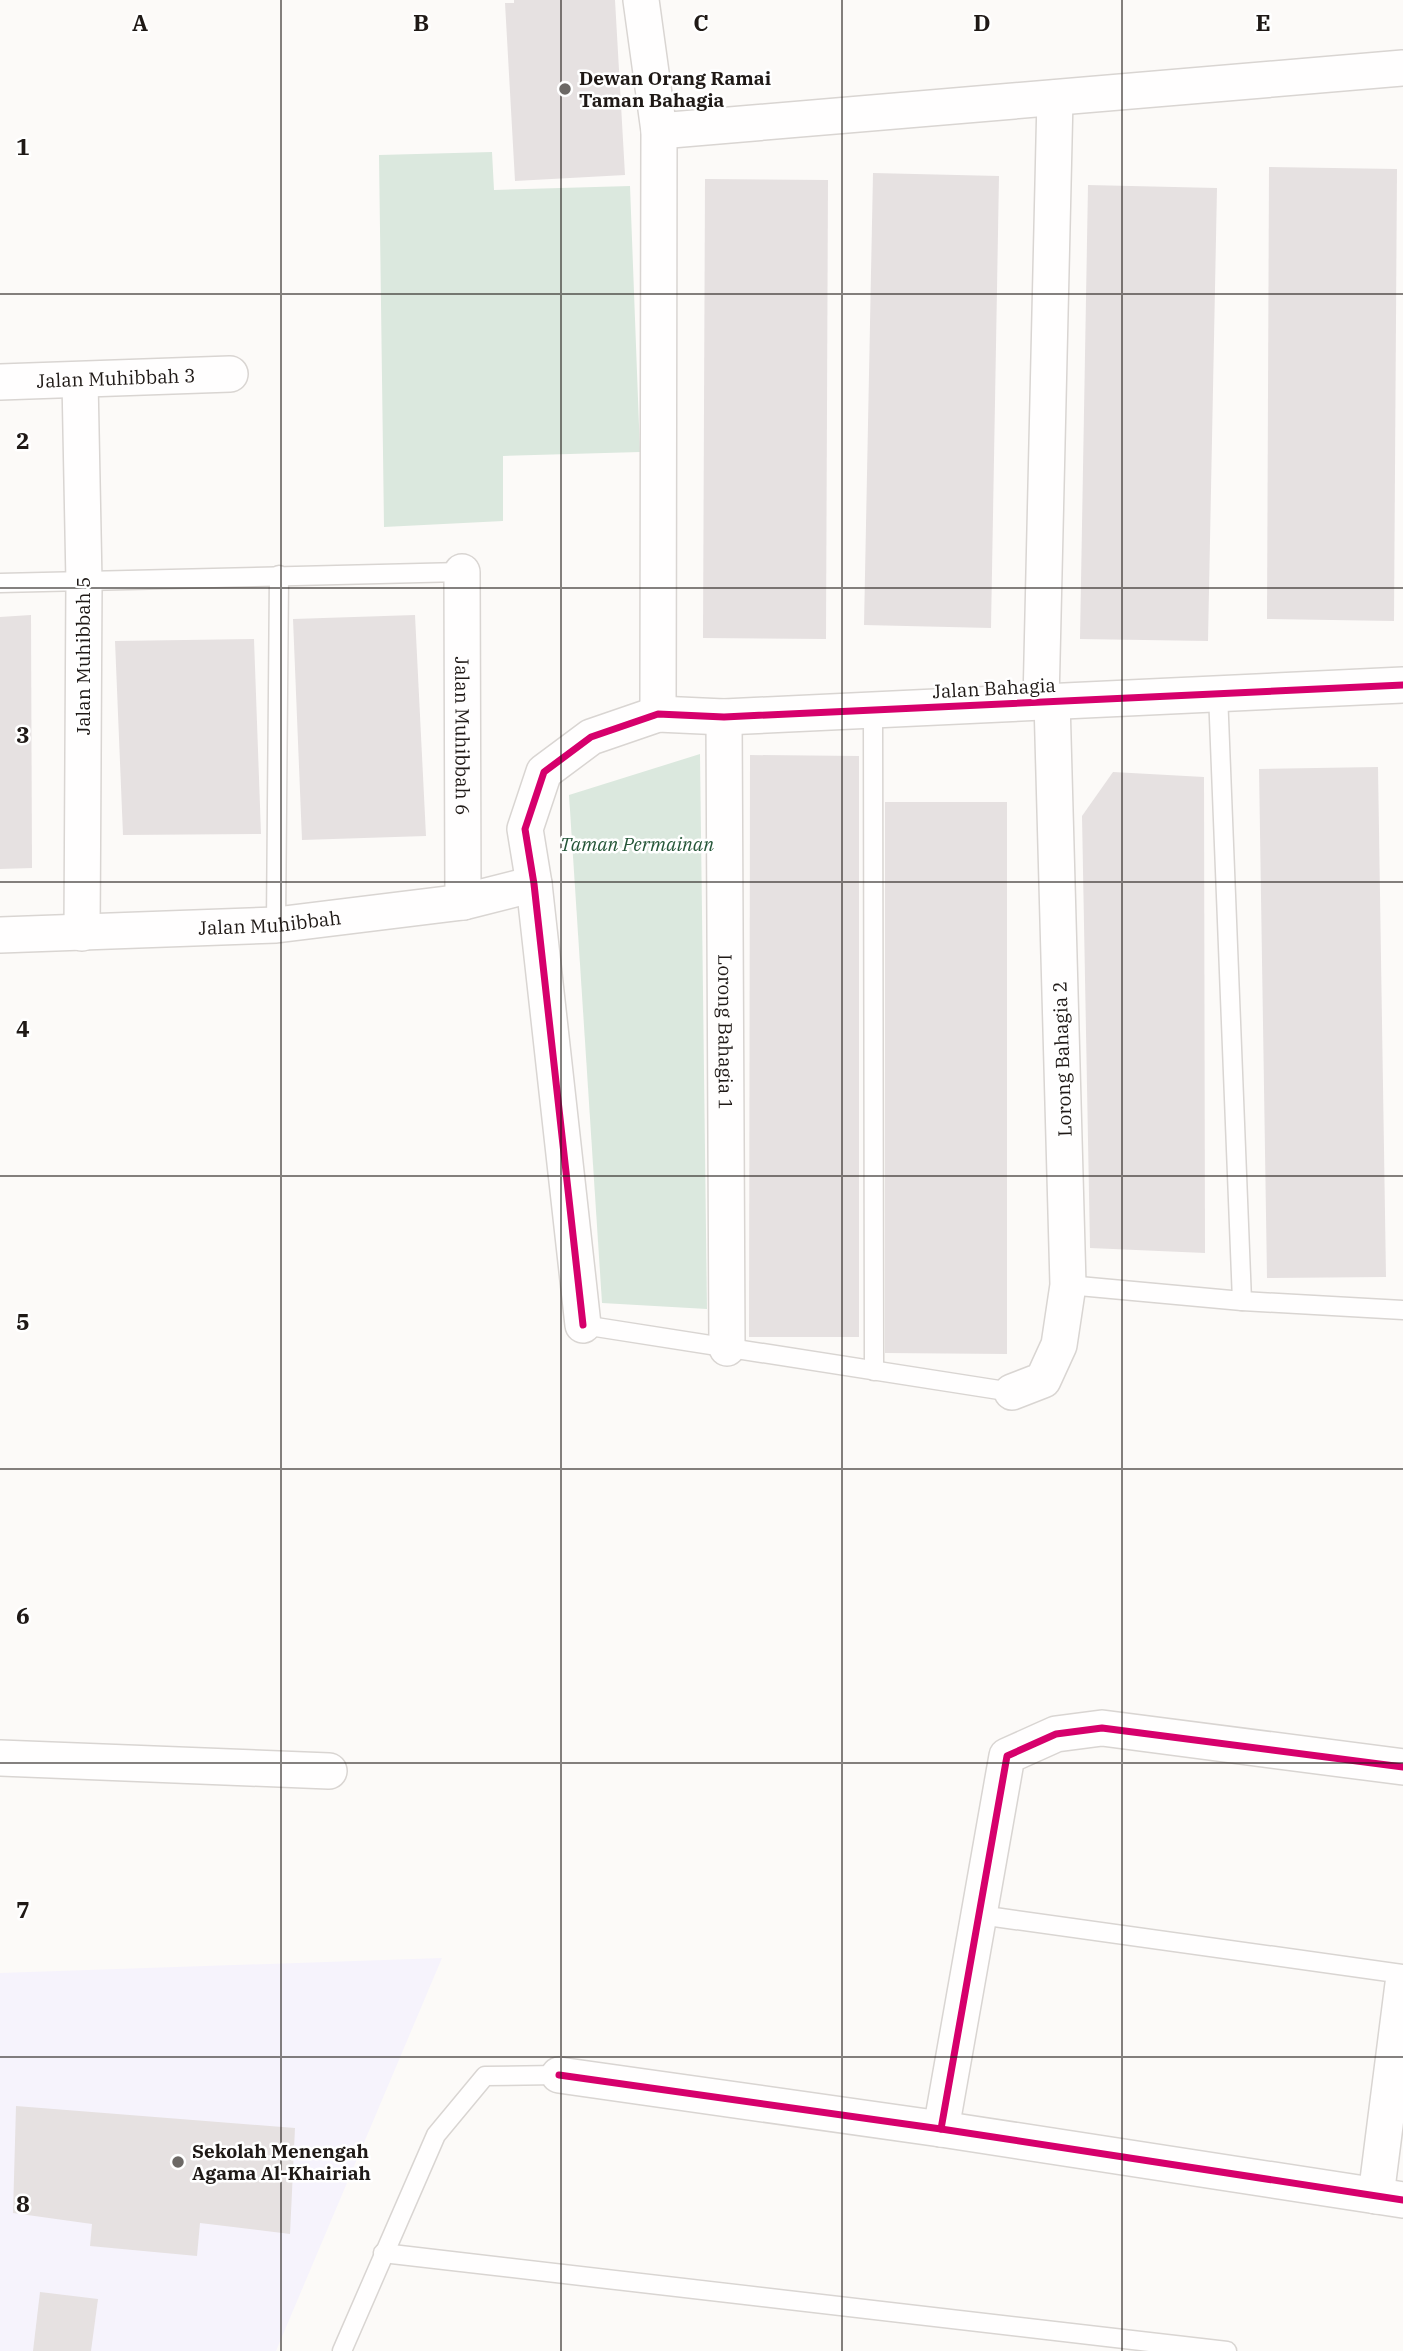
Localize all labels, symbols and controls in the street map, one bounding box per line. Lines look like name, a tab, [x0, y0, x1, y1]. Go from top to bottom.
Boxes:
text: A	[132, 7, 148, 37]
text: B	[413, 7, 429, 37]
text: C	[693, 7, 709, 37]
text: D	[973, 7, 991, 37]
text: E	[1255, 7, 1271, 37]
place label: Dewan Orang Ramai Taman Bahagia	[579, 66, 771, 112]
marker: Dewan Orang Ramai Taman Bahagia	[557, 81, 573, 97]
text: 1	[16, 131, 30, 161]
street label: Jalan Muhibbah 3	[36, 363, 196, 393]
text: 2	[16, 425, 30, 455]
street label: Jalan Muhibbah 5	[71, 577, 95, 735]
street label: Jalan Muhibbah 6	[450, 657, 475, 815]
street label: Jalan Bahagia	[932, 673, 1056, 703]
text: 3	[16, 719, 30, 749]
park label: Taman Permainan	[560, 832, 714, 856]
street label: Jalan Muhibbah	[198, 905, 342, 940]
street label: Lorong Bahagia 1	[713, 954, 738, 1110]
street label: Lorong Bahagia 2	[1047, 981, 1077, 1137]
text: 4	[16, 1013, 30, 1043]
text: 5	[16, 1306, 30, 1336]
text: 6	[16, 1600, 30, 1630]
text: 7	[16, 1894, 30, 1924]
place label: Sekolah Menengah Agama Al-Khairiah	[192, 2139, 371, 2185]
marker: Sekolah Menengah Agama Al-Khairiah	[170, 2154, 186, 2170]
text: 8	[16, 2188, 30, 2218]

